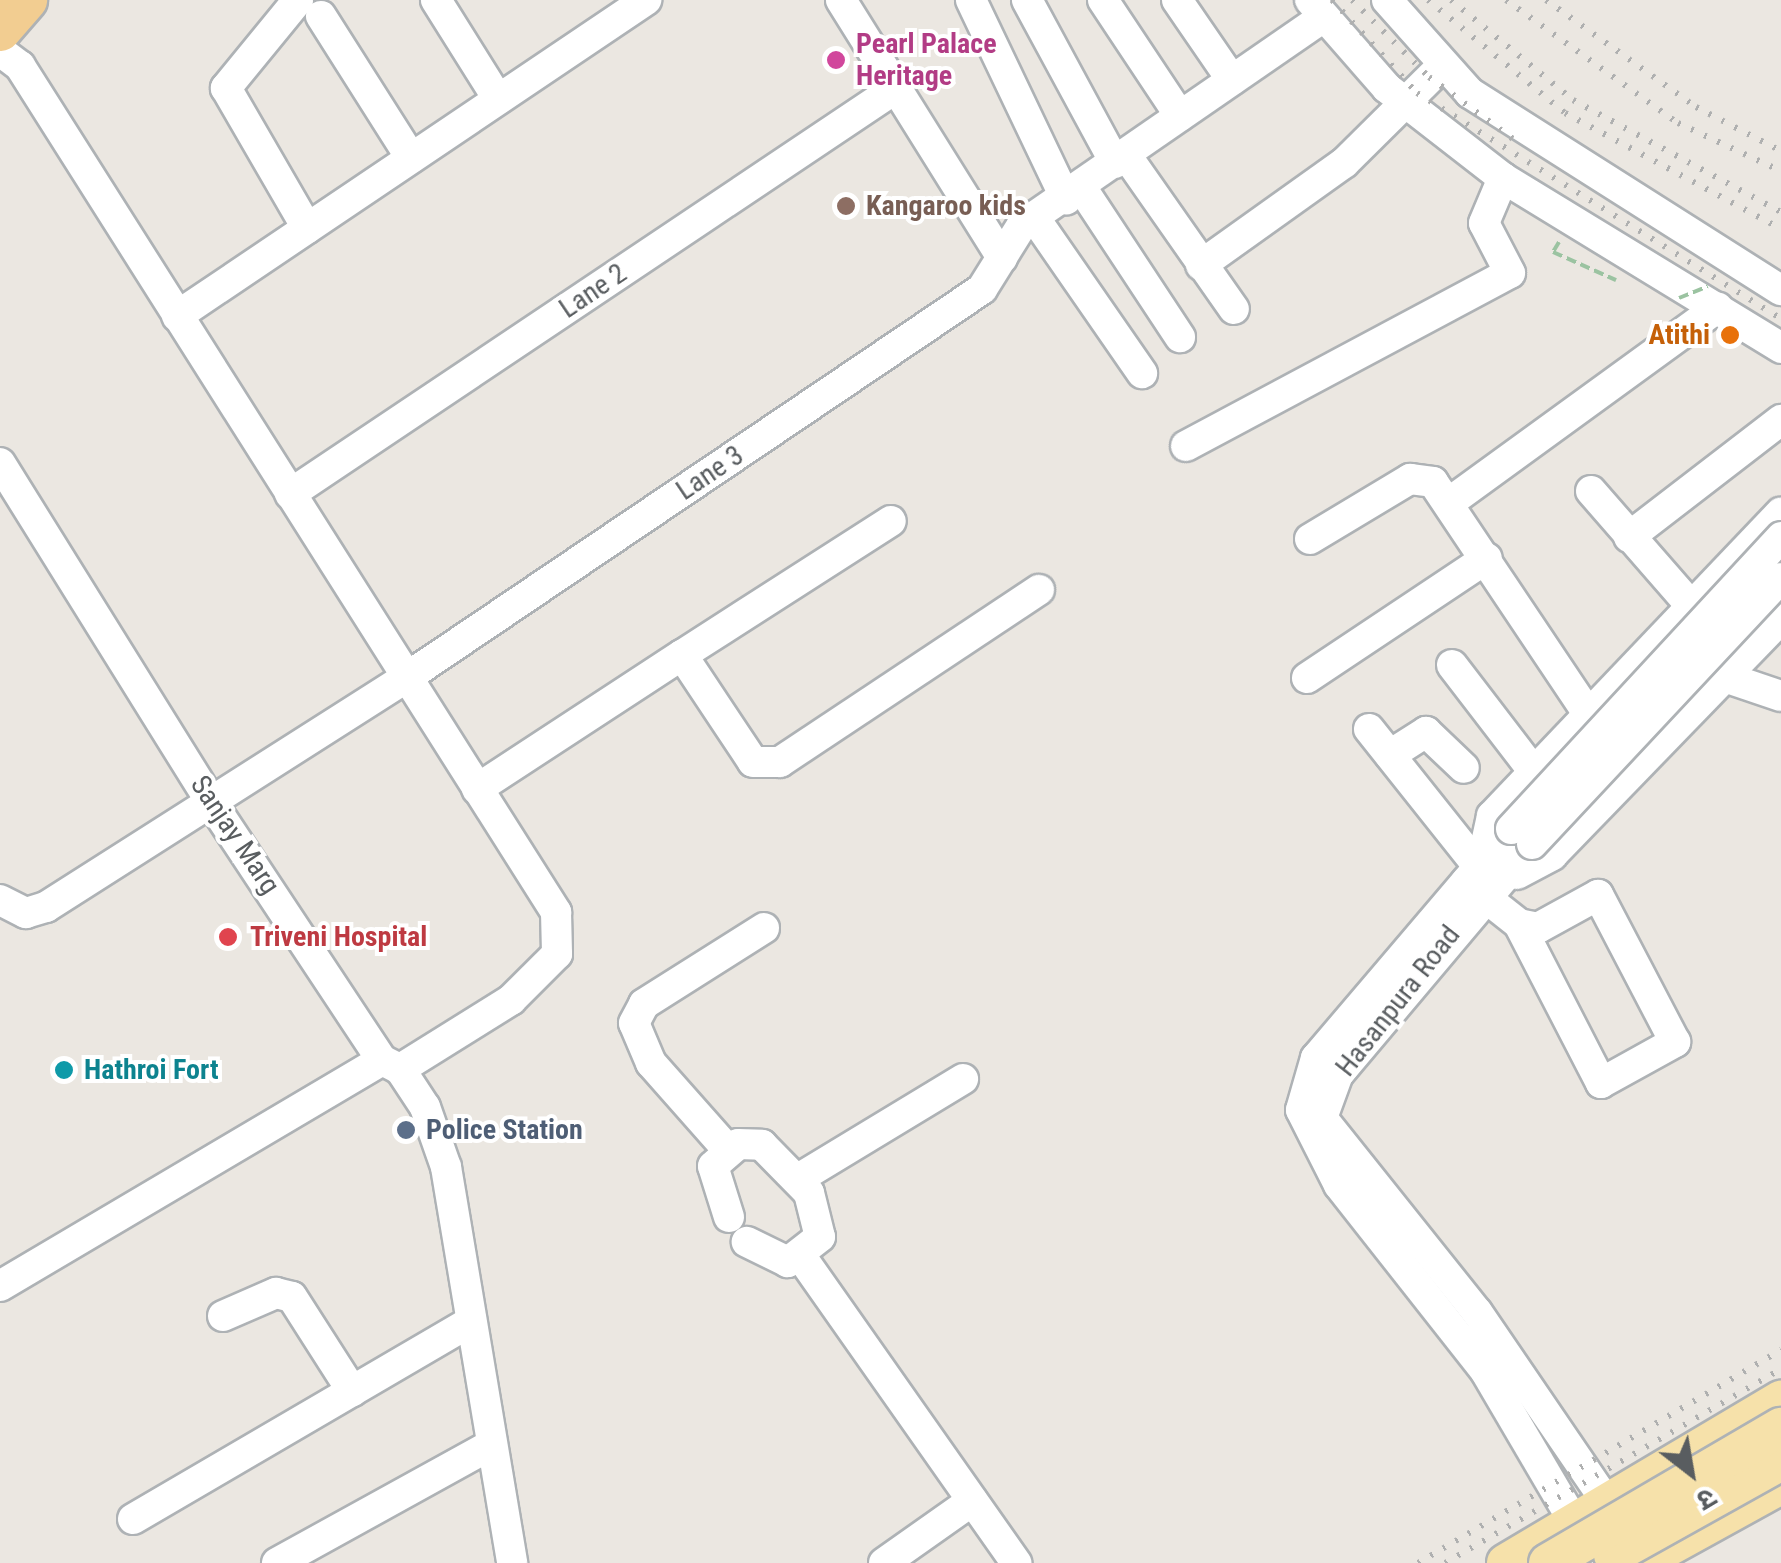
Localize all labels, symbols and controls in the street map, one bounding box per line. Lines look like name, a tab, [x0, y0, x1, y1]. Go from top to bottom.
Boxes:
place label: Pearl Palace Heritage	[856, 27, 997, 93]
marker: Pearl Palace Heritage	[825, 49, 847, 71]
place label: Kangaroo kids	[866, 189, 1026, 223]
marker: Kangaroo kids	[835, 195, 857, 217]
street label: Lane 2	[553, 256, 633, 326]
place label: Atithi	[1648, 318, 1710, 352]
marker: Atithi	[1719, 324, 1741, 346]
street label: Lane 3	[670, 438, 750, 508]
street label: Sanjay Marg	[183, 769, 287, 901]
street label: Hasanpura Road	[1329, 919, 1467, 1083]
place label: Triveni Hospital	[250, 920, 427, 954]
marker: Triveni Hospital	[215, 924, 241, 950]
place label: Hathroi Fort	[84, 1053, 218, 1087]
marker: Hathroi Fort	[53, 1059, 75, 1081]
place label: Police Station	[426, 1113, 583, 1147]
marker: Police Station	[395, 1119, 417, 1141]
north arrow	[1641, 1423, 1741, 1523]
text: उ	[1691, 1481, 1722, 1518]

